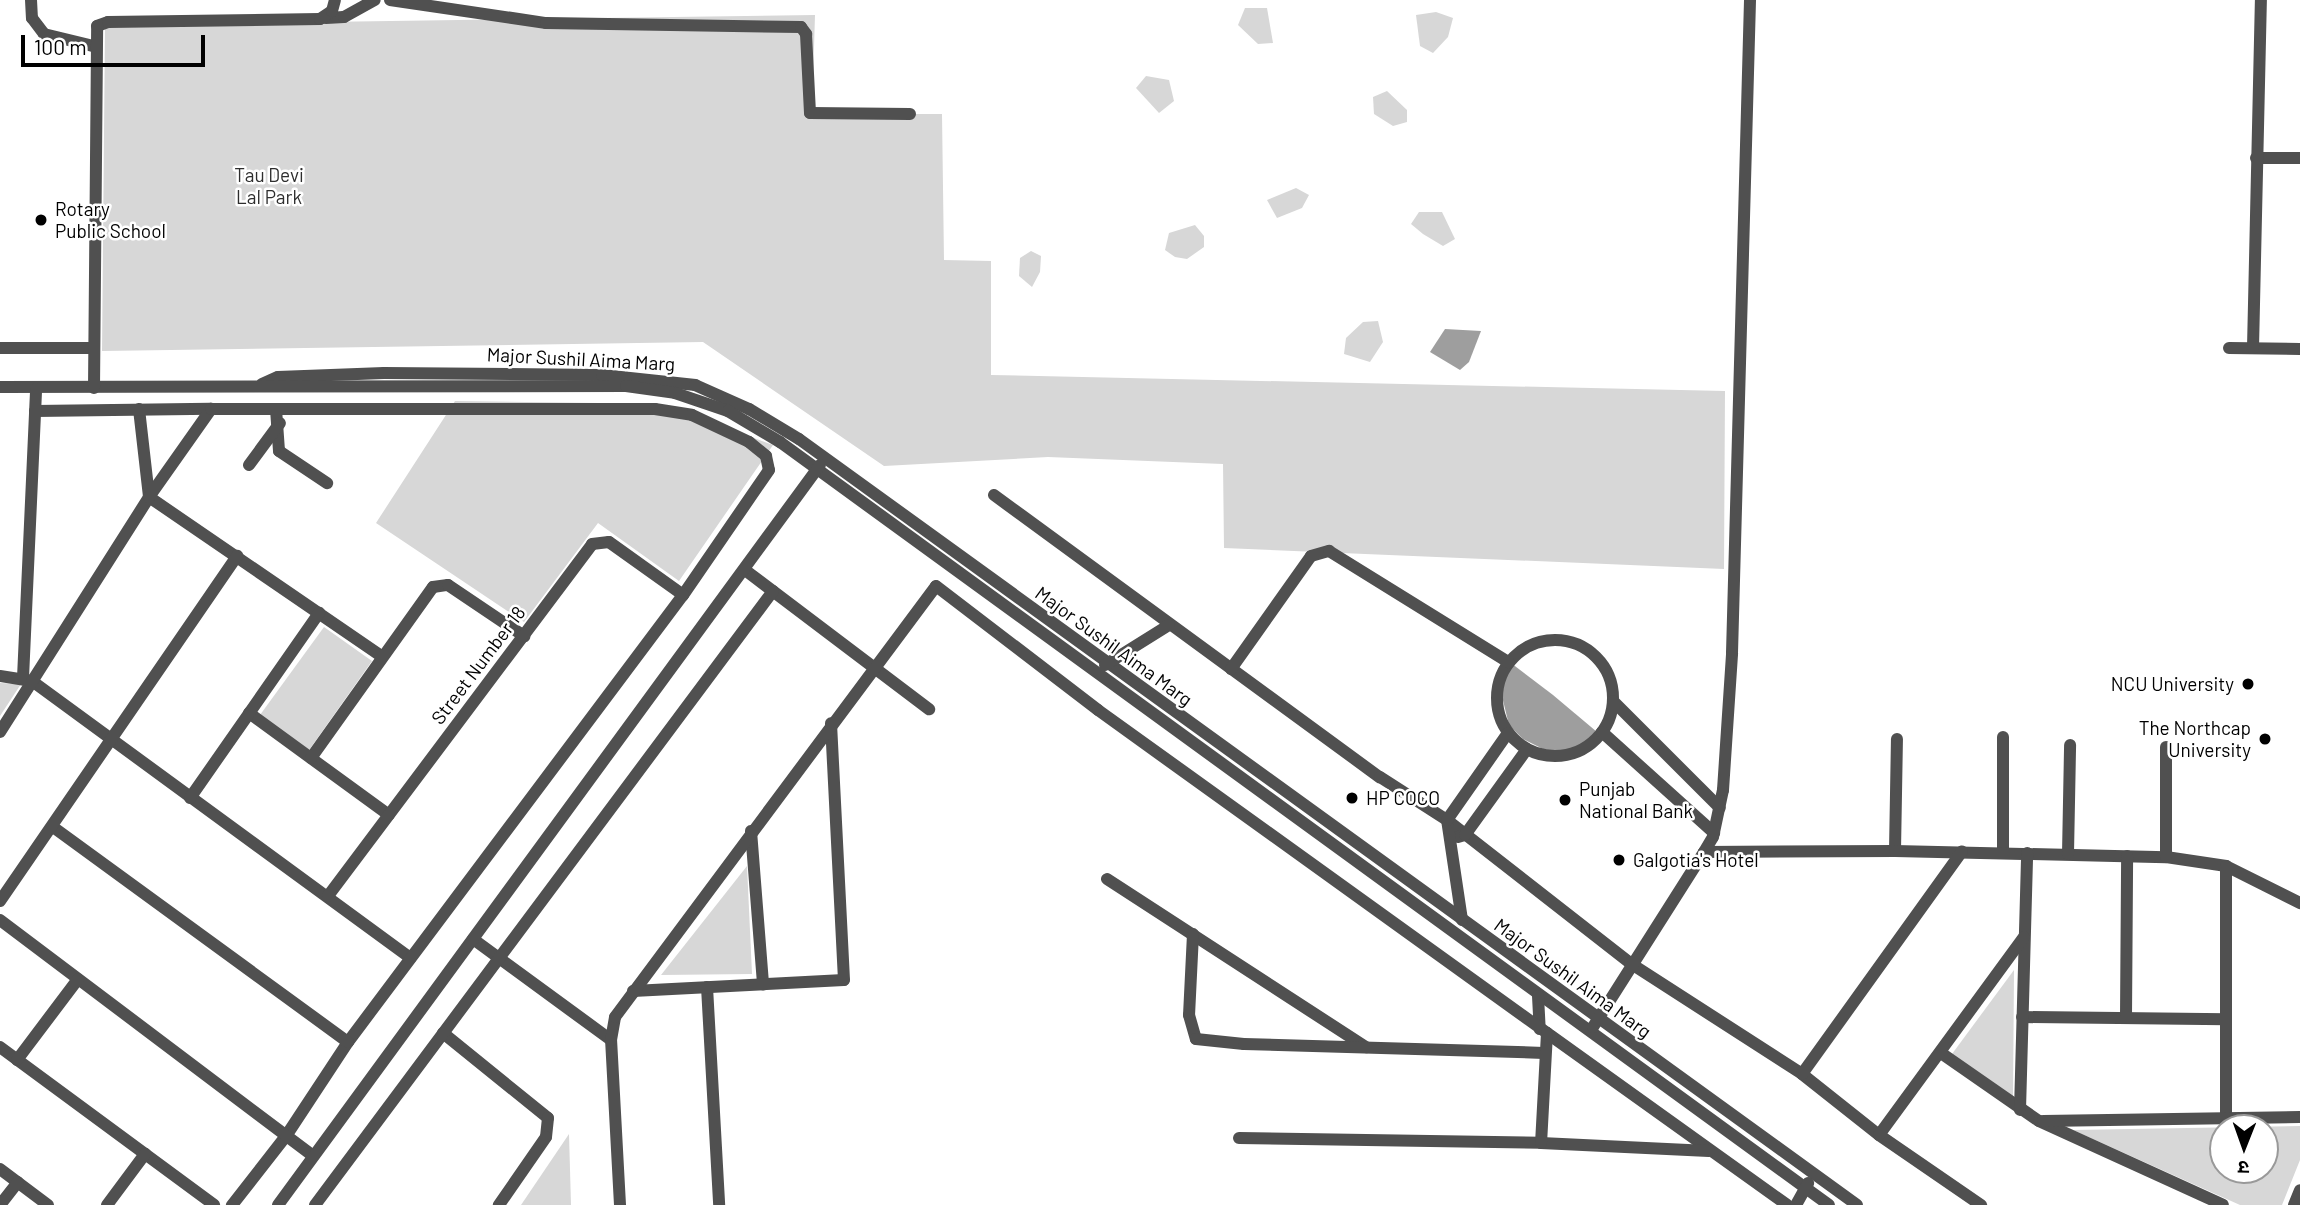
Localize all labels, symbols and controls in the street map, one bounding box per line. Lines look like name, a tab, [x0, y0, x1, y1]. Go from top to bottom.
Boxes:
scale bar	[24, 21, 208, 65]
text: 100 m	[34, 34, 87, 59]
park label: Tau Devi Lal Park	[234, 164, 304, 208]
place label: Rotary Public School	[55, 198, 166, 242]
marker: Rotary Public School	[33, 212, 49, 228]
street label: Major Sushil Aima Marg	[486, 343, 676, 375]
street label: Major Sushil Aima Marg	[1031, 581, 1197, 711]
street label: Street Number 18	[426, 601, 530, 729]
place label: NCU University	[2111, 673, 2234, 695]
marker: NCU University	[2240, 676, 2256, 692]
place label: The Northcap University	[2139, 717, 2251, 761]
marker: The Northcap University	[2257, 731, 2273, 747]
place label: Punjab National Bank	[1579, 778, 1693, 822]
place label: HP COCO	[1366, 787, 1440, 809]
marker: HP COCO	[1344, 790, 1360, 806]
marker: Punjab National Bank	[1557, 792, 1573, 808]
place label: Galgotia's Hotel	[1633, 849, 1759, 871]
marker: Galgotia's Hotel	[1611, 852, 1627, 868]
street label: Major Sushil Aima Marg	[1490, 913, 1656, 1043]
north arrow	[2209, 1114, 2279, 1184]
text: उ	[2238, 1157, 2249, 1180]

